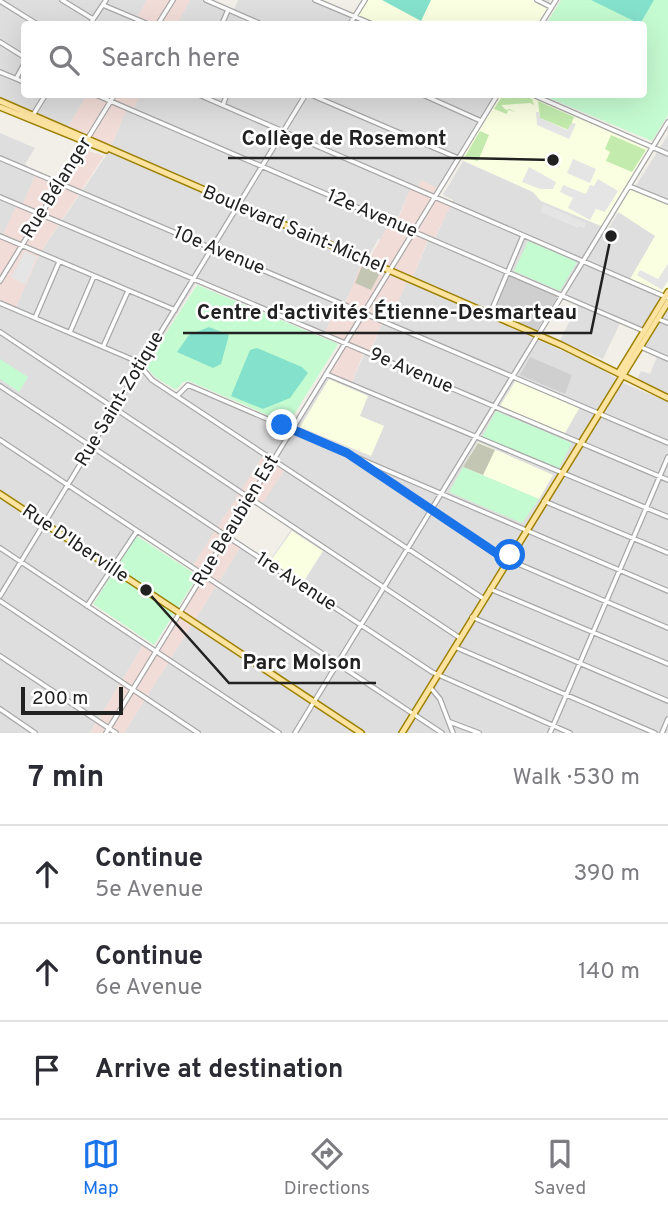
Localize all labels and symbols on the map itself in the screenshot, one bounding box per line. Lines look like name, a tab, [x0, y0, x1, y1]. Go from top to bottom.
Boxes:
callout: Collège de Rosemont	[228, 116, 461, 158]
text: Collège de Rosemont	[241, 126, 447, 153]
street label: Rue Bélanger	[16, 132, 98, 243]
street label: Boulevard Saint-Michel	[199, 181, 389, 279]
street label: 12e Avenue	[323, 184, 421, 244]
street label: 10e Avenue	[170, 221, 268, 281]
callout: Centre d'activités Étienne-Desmarteau	[183, 291, 591, 333]
text: Centre d'activités Étienne-Desmarteau	[197, 299, 577, 327]
street label: Rue Saint-Zotique	[70, 327, 170, 471]
street label: 9e Avenue	[365, 343, 457, 399]
route end	[266, 409, 297, 440]
street label: Rue Beaubien Est	[187, 451, 285, 591]
street label: Rue D'Iberville	[17, 499, 133, 589]
route start	[494, 539, 525, 570]
street label: 1re Avenue	[251, 547, 341, 617]
callout: Parc Molson	[229, 641, 376, 683]
text: Parc Molson	[243, 650, 361, 677]
scale bar	[21, 684, 122, 716]

